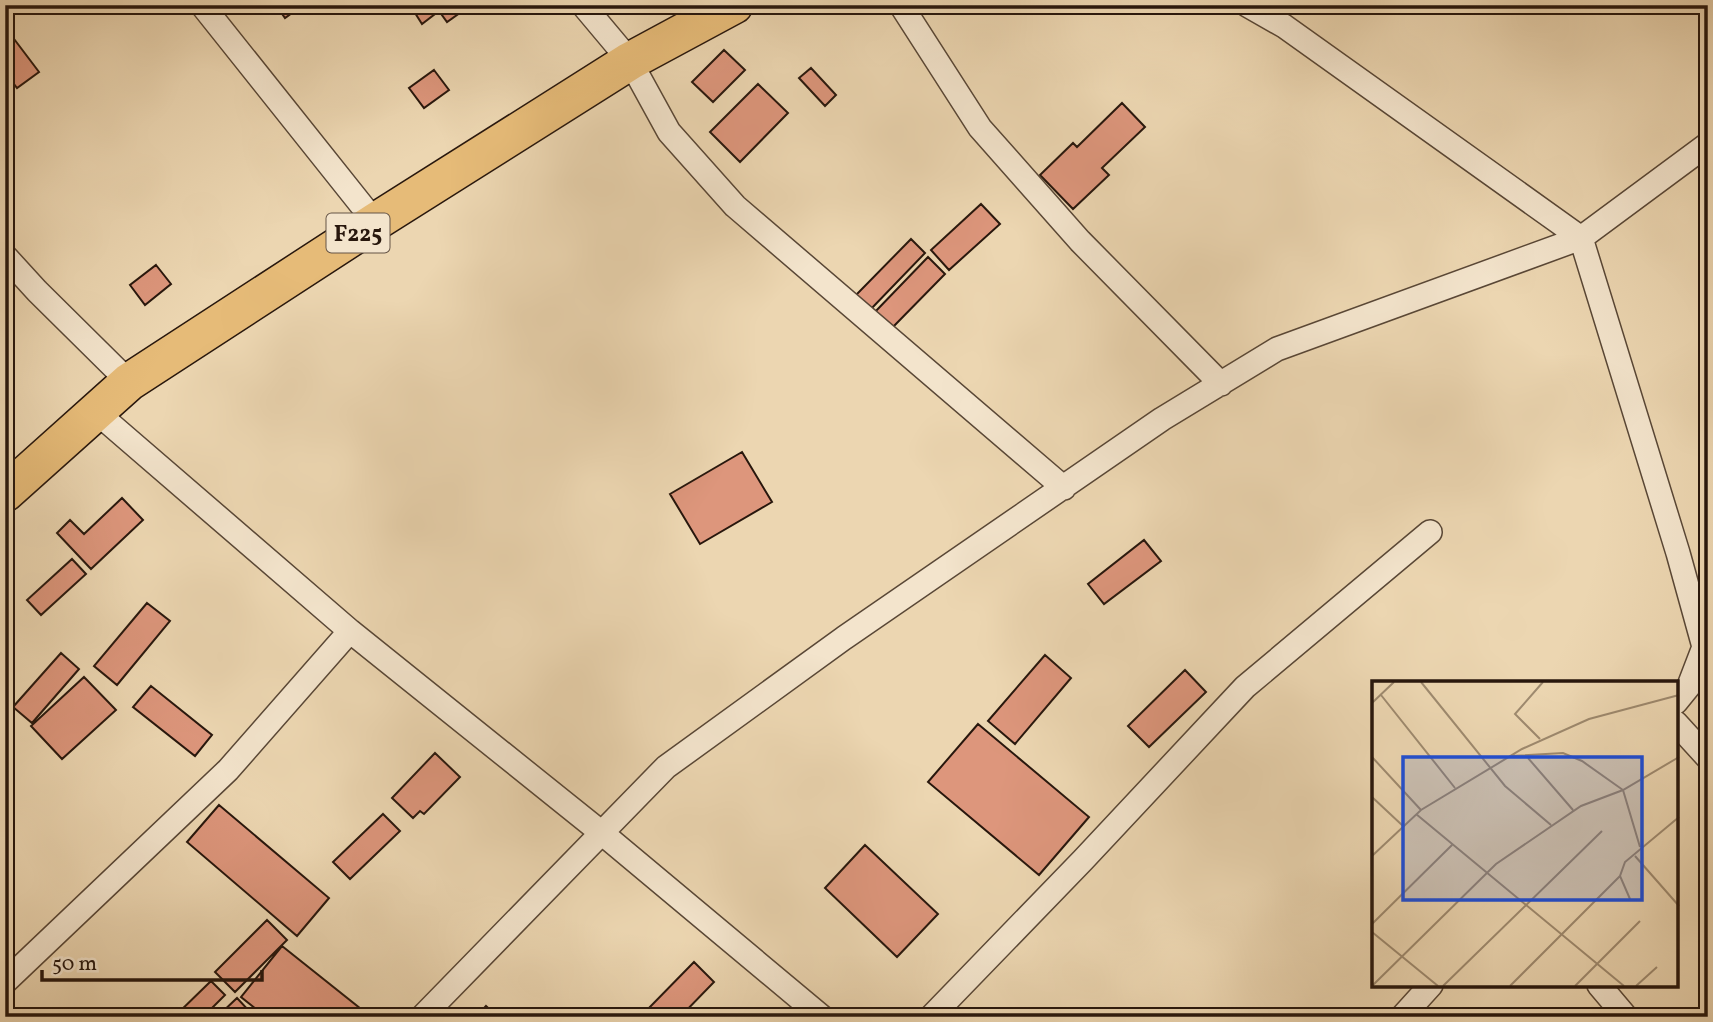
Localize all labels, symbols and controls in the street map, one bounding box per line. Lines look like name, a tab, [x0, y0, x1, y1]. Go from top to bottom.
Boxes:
road number: F225	[326, 214, 390, 252]
inset map	[1372, 681, 1678, 987]
scale bar	[42, 938, 262, 982]
text: 50 m	[52, 950, 97, 979]

